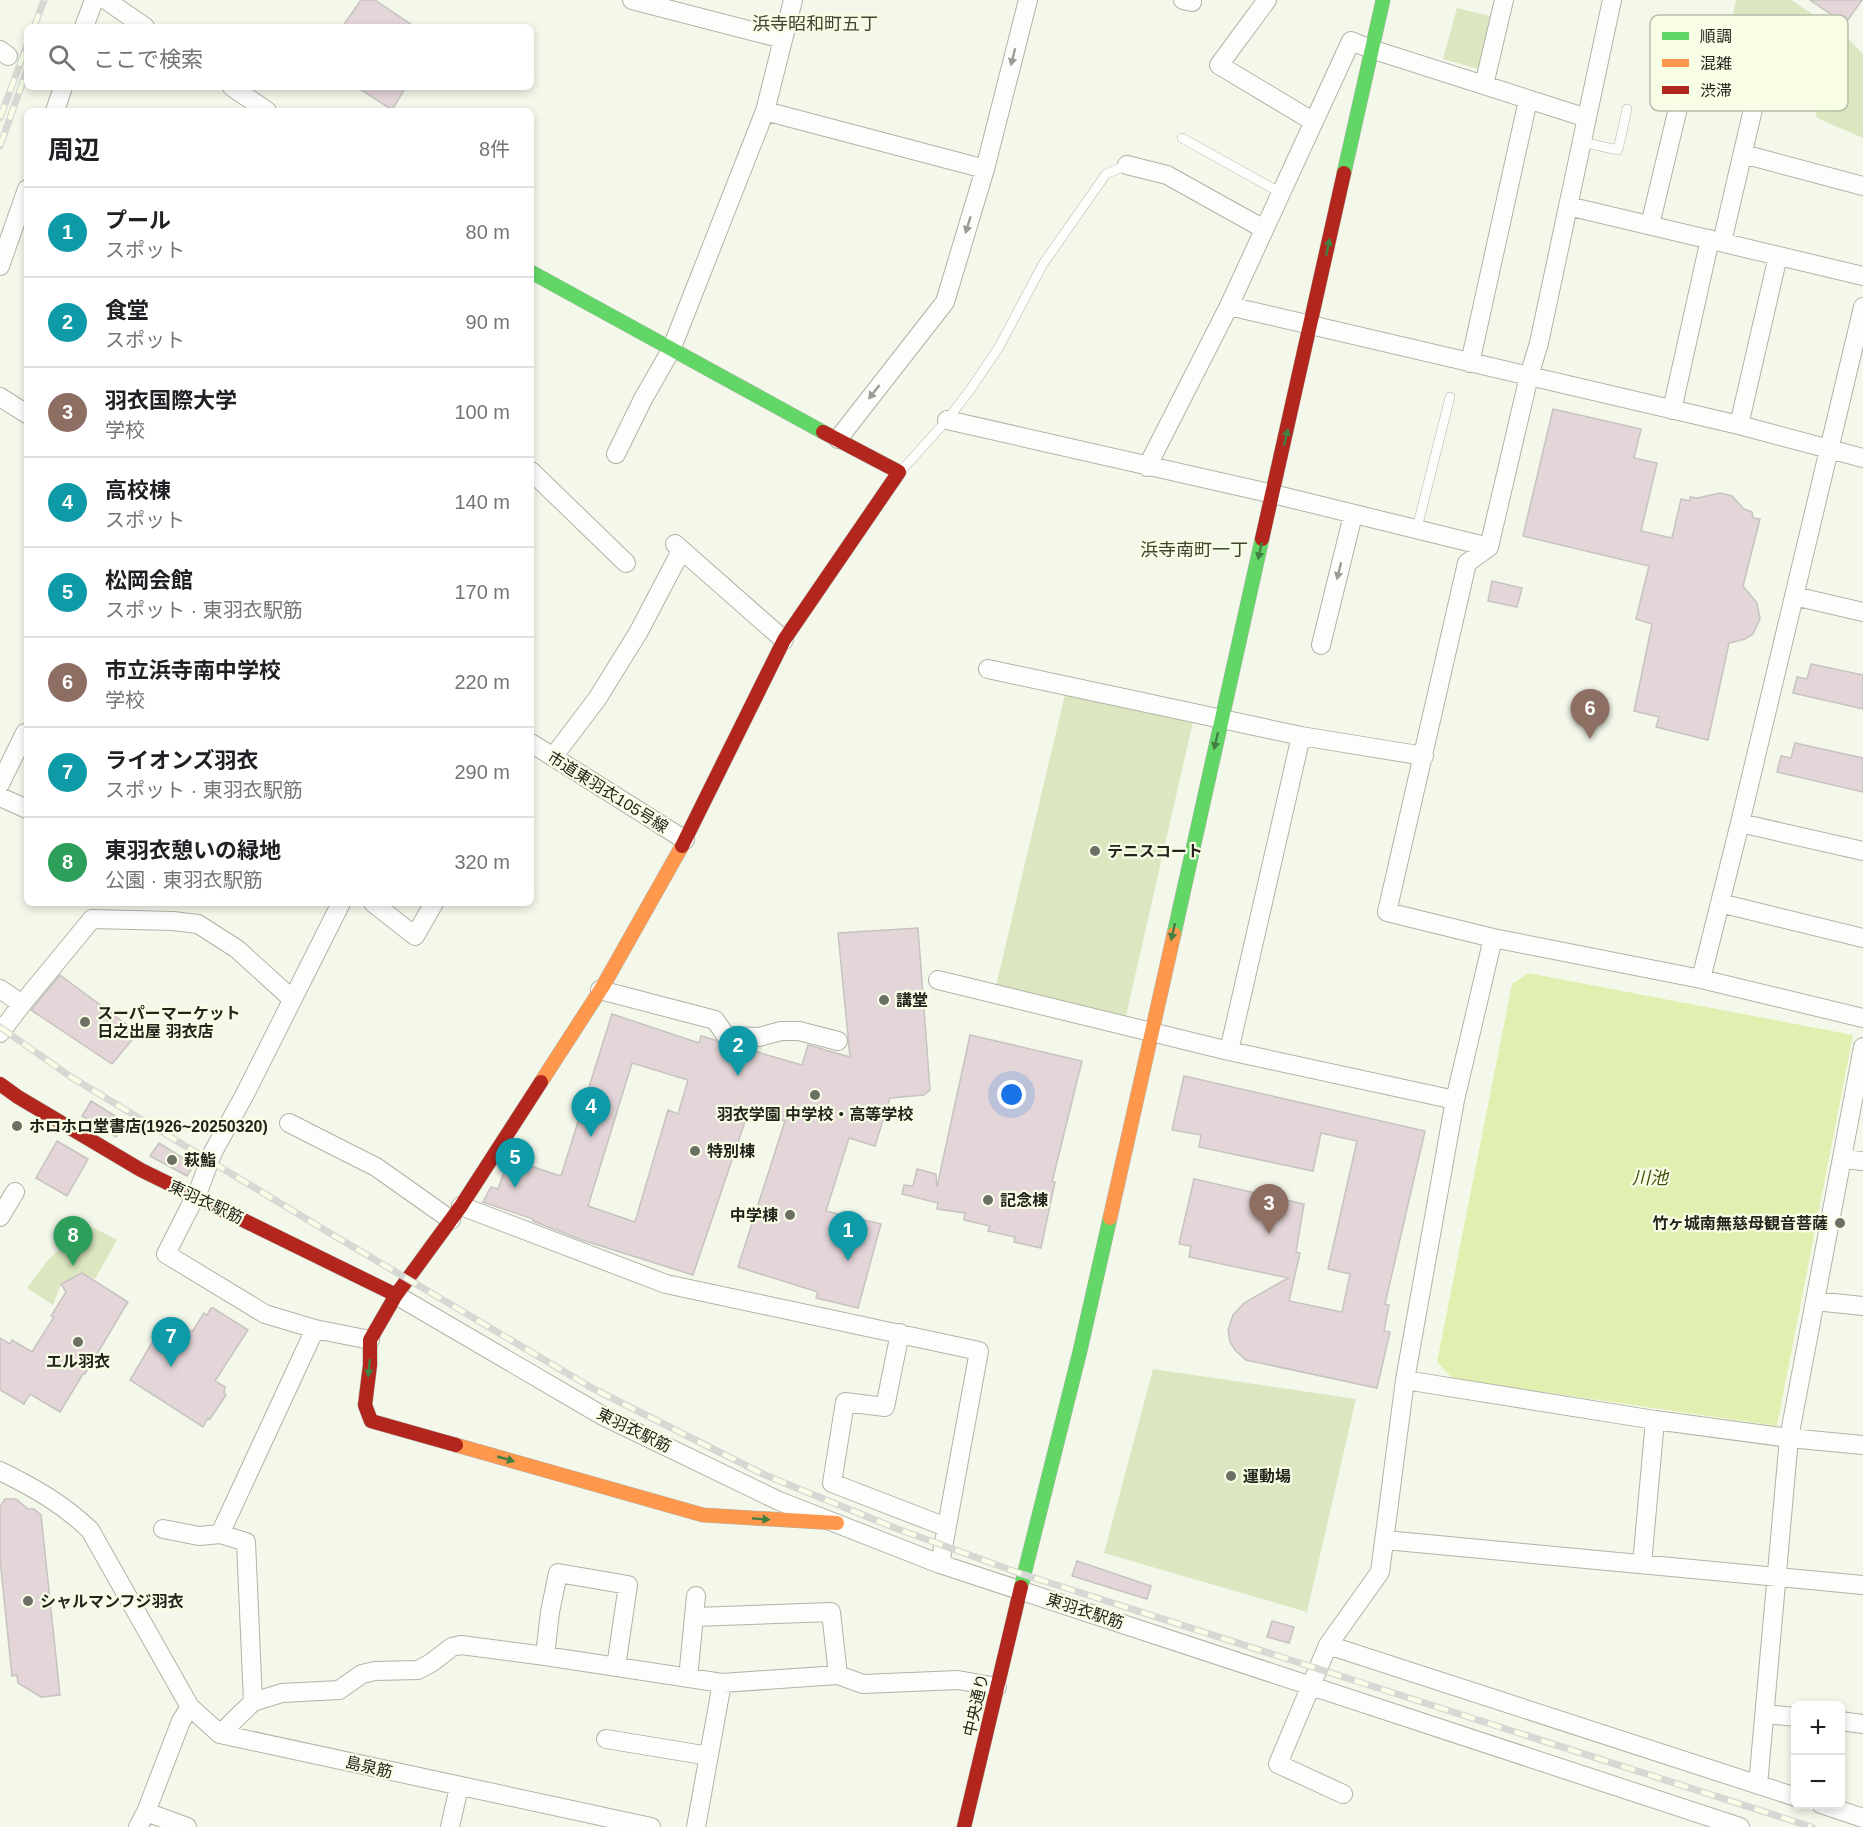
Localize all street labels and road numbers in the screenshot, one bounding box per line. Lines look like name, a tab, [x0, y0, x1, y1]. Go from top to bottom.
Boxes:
street label: 市道東羽衣105号線	[545, 748, 671, 836]
street label: 東羽衣駅筋	[166, 1177, 246, 1227]
street label: 東羽衣駅筋	[594, 1405, 674, 1455]
street label: 東羽衣駅筋	[1044, 1591, 1126, 1631]
street label: 中央通り	[961, 1672, 991, 1738]
street label: 島泉筋	[344, 1753, 394, 1781]

